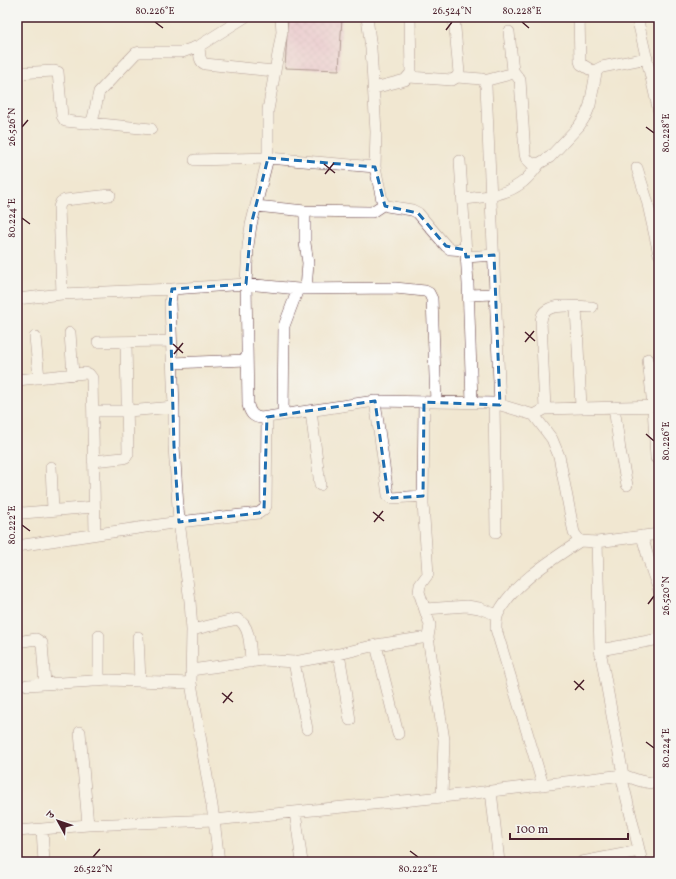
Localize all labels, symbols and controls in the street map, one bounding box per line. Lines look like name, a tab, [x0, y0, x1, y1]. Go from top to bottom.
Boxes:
text: 80.226°E	[136, 4, 175, 18]
text: 26.524°N	[432, 4, 472, 18]
text: 80.228°E	[502, 4, 542, 18]
text: 26.526°N	[5, 107, 19, 147]
text: 80.228°E	[659, 113, 673, 153]
text: 80.224°E	[5, 198, 19, 238]
text: 80.226°E	[659, 422, 673, 461]
text: 80.222°E	[5, 505, 19, 545]
text: 26.520°N	[659, 576, 673, 616]
text: 80.224°E	[659, 728, 673, 768]
north arrow	[38, 801, 78, 841]
text: उ	[43, 808, 60, 823]
scale bar	[510, 815, 628, 841]
text: 100 m	[516, 822, 549, 838]
text: 26.522°N	[73, 862, 113, 876]
text: 80.222°E	[398, 862, 438, 876]

